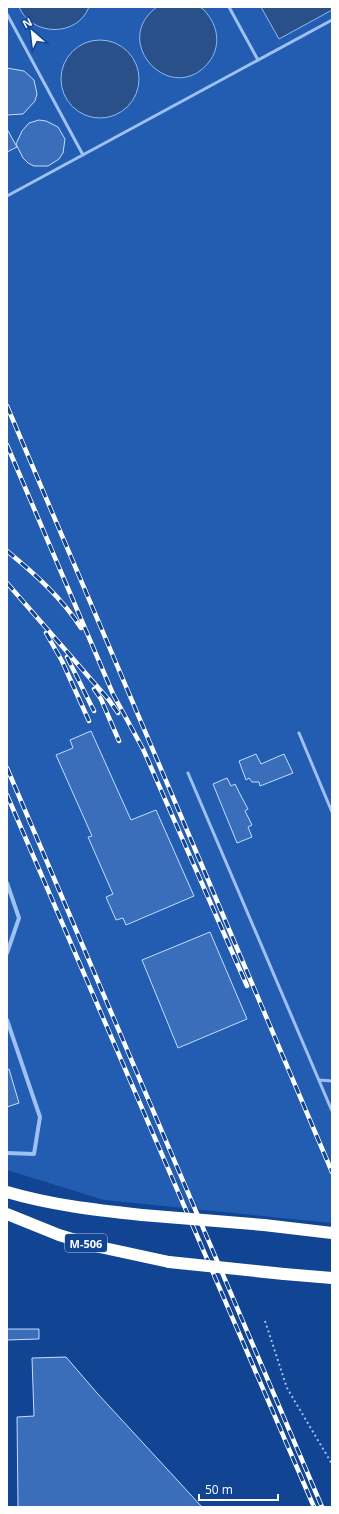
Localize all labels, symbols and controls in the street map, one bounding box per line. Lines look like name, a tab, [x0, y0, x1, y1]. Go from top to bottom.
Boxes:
north arrow	[12, 12, 52, 52]
text: N	[20, 14, 35, 31]
road number: M-506	[65, 1234, 107, 1252]
scale bar	[199, 1476, 278, 1502]
text: 50 m	[205, 1481, 233, 1498]

